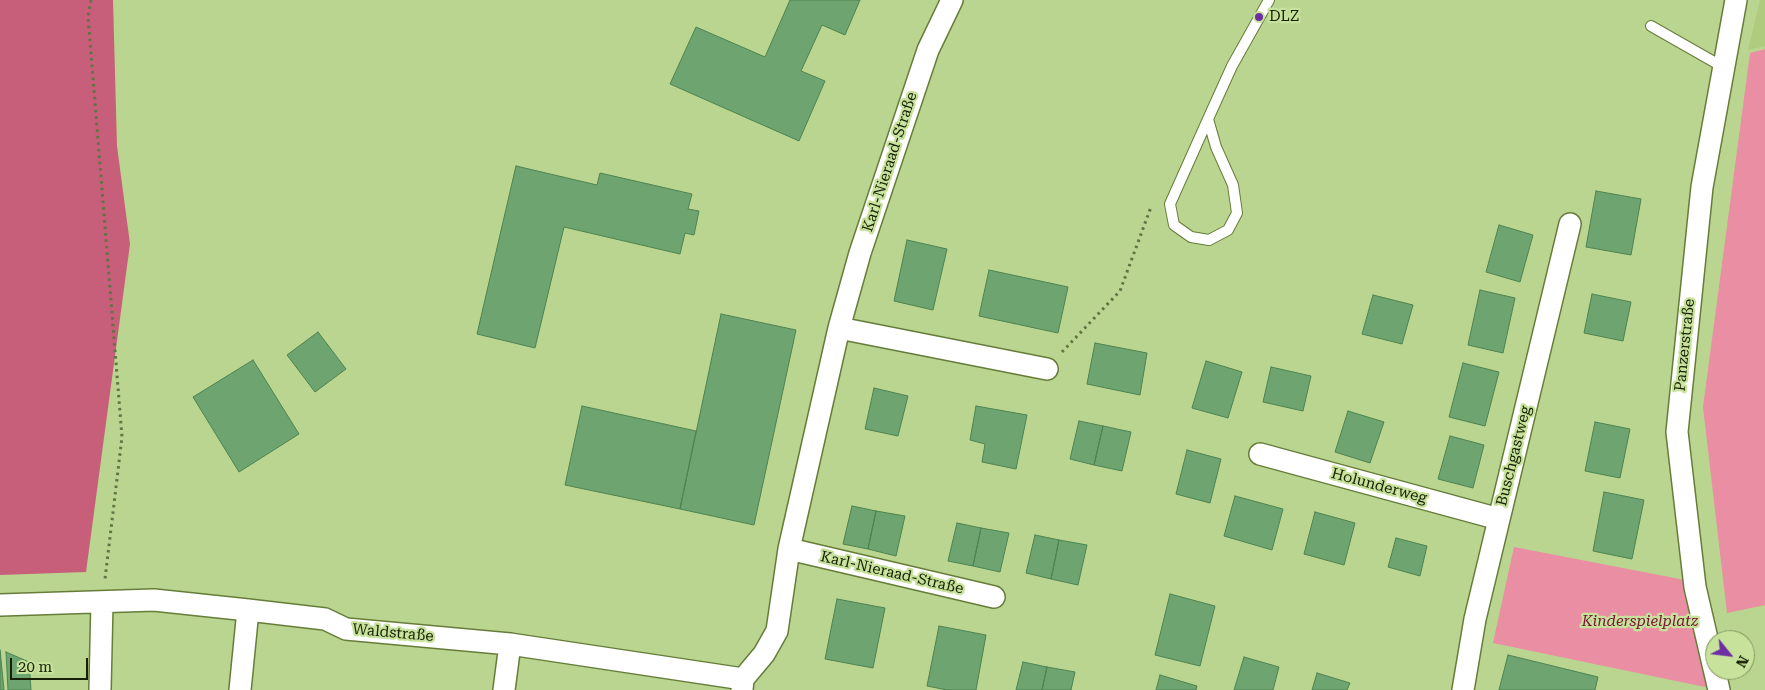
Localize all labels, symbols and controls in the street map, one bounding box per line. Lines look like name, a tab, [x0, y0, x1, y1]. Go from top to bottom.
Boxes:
place label: DLZ	[1269, 8, 1299, 26]
marker: DLZ	[1253, 11, 1265, 23]
street label: Karl-Nieraad-Straße	[859, 90, 921, 234]
street label: Panzerstraße	[1671, 298, 1699, 392]
street label: Buschgastweg	[1493, 404, 1535, 508]
street label: Holunderweg	[1329, 465, 1429, 507]
street label: Karl-Nieraad-Straße	[819, 548, 965, 598]
park label: Kinderspielplatz	[1582, 613, 1698, 631]
street label: Waldstraße	[352, 620, 434, 646]
north arrow	[1705, 630, 1755, 680]
scale bar	[12, 648, 90, 680]
text: N	[1733, 653, 1752, 670]
text: 20 m	[18, 658, 52, 676]

